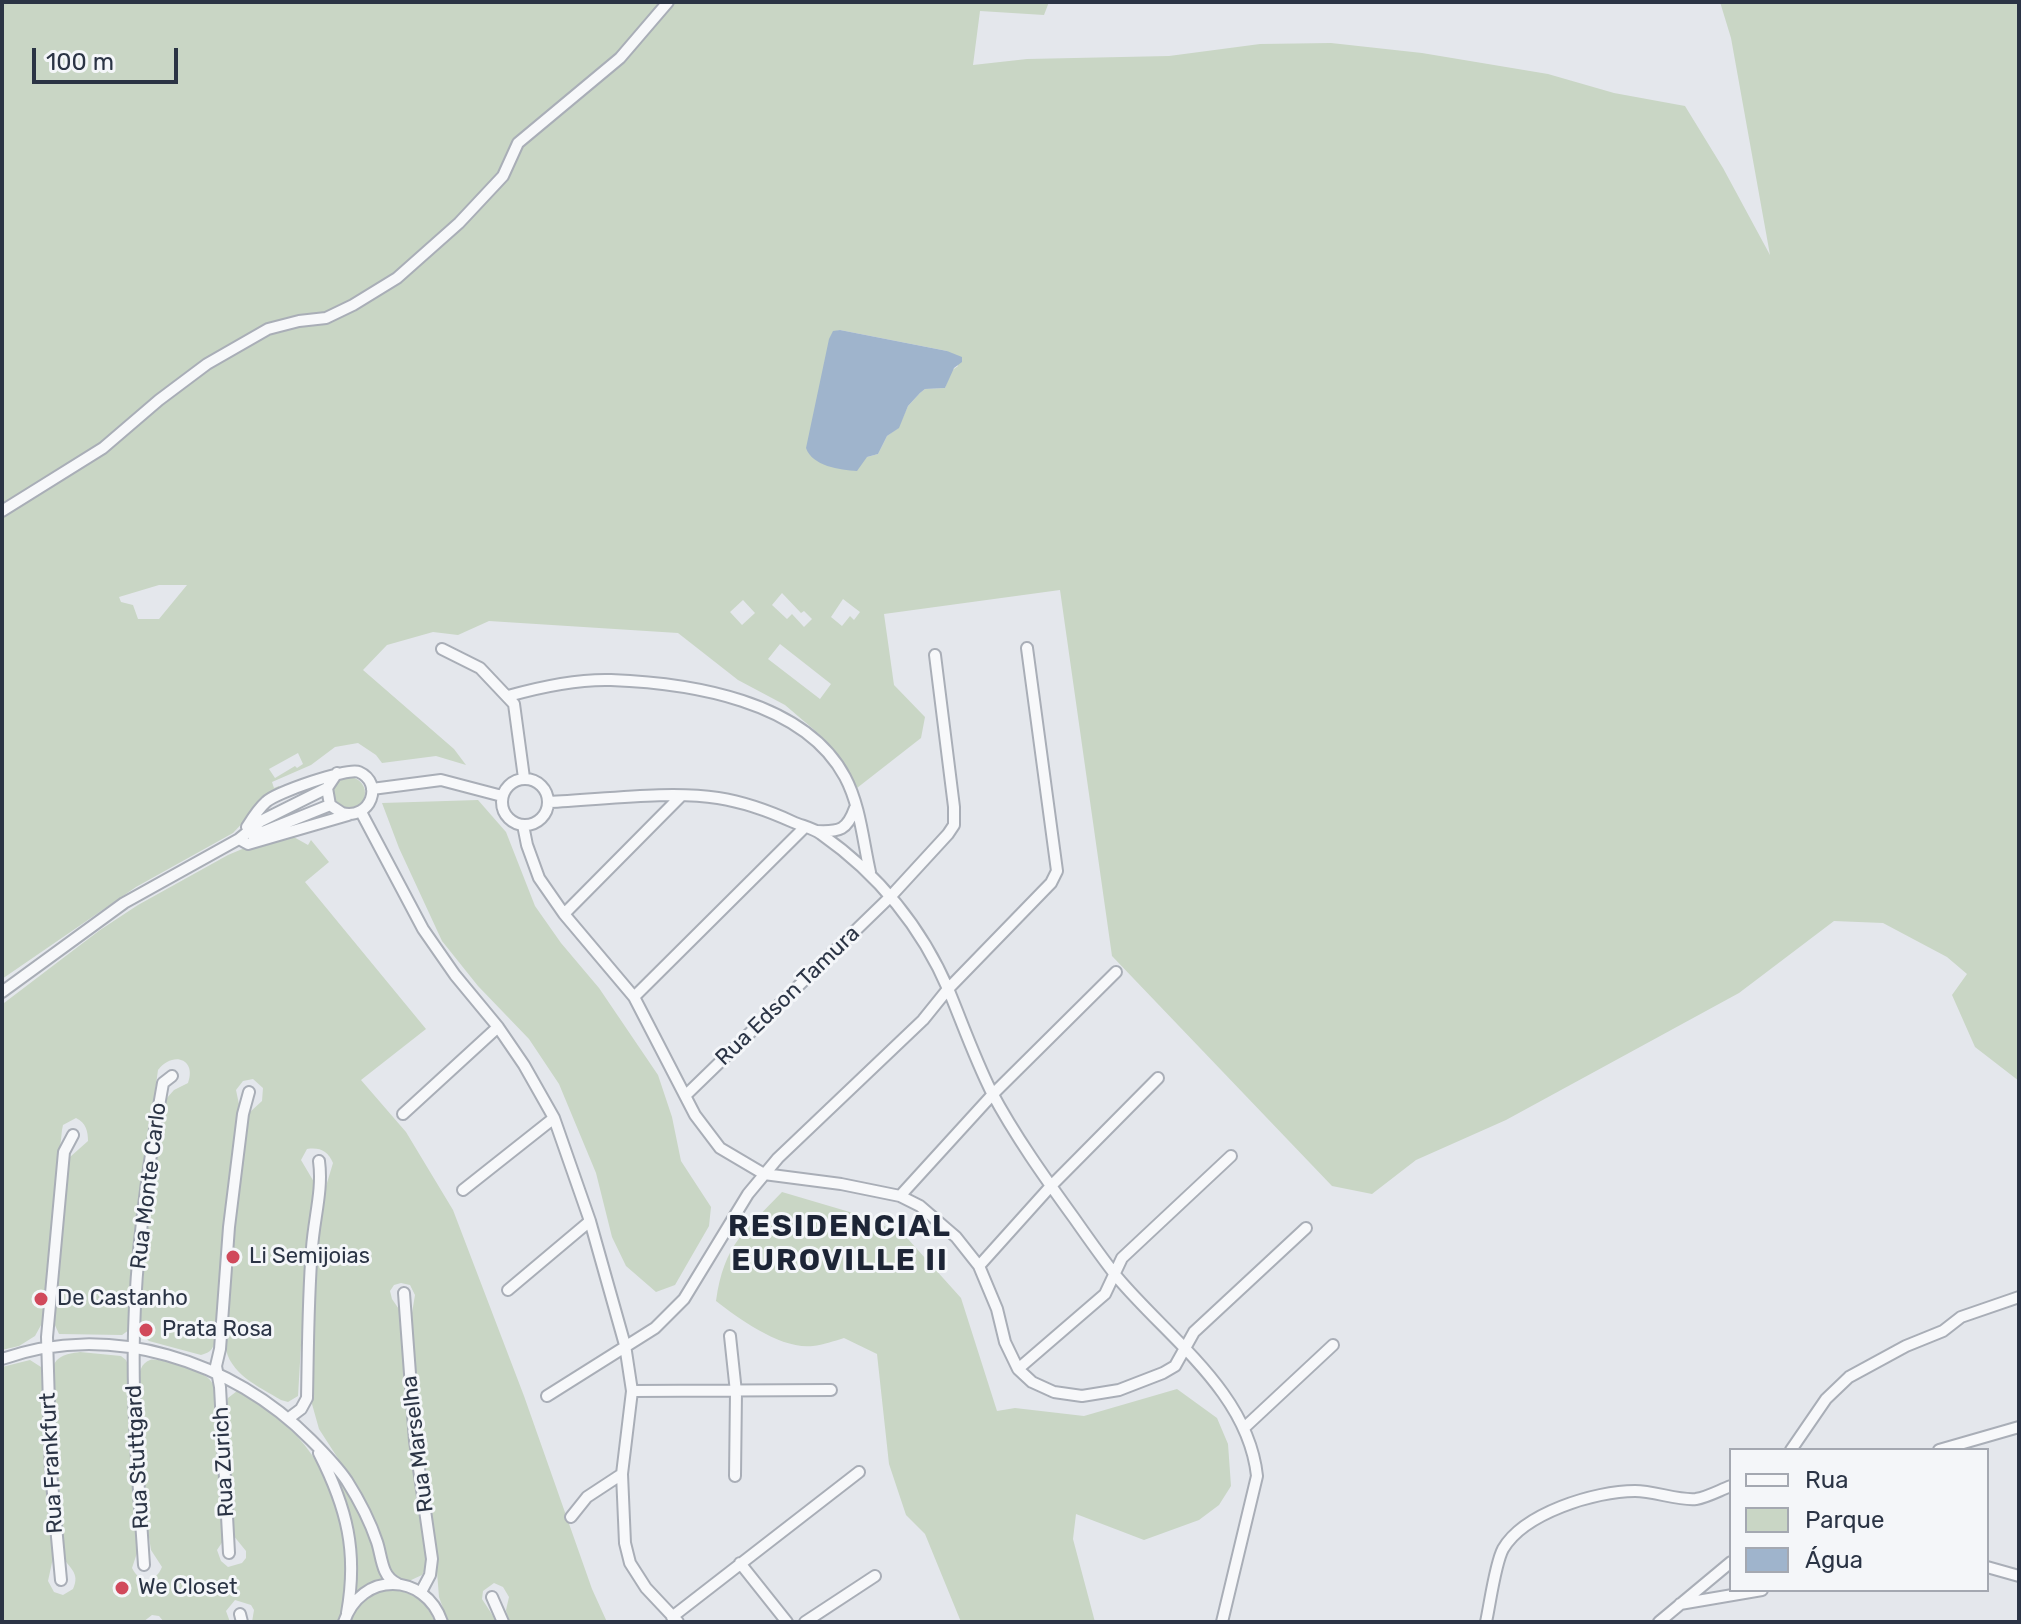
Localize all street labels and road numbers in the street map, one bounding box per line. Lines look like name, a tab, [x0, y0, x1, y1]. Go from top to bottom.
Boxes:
street label: Rua Edson Tamura	[710, 921, 866, 1071]
street label: Rua Monte Carlo	[126, 1101, 172, 1271]
street label: Rua Marselha	[397, 1374, 439, 1514]
street label: Rua Stuttgard	[121, 1384, 155, 1530]
street label: Rua Frankfurt	[35, 1392, 69, 1534]
street label: Rua Zurich	[208, 1406, 240, 1518]

